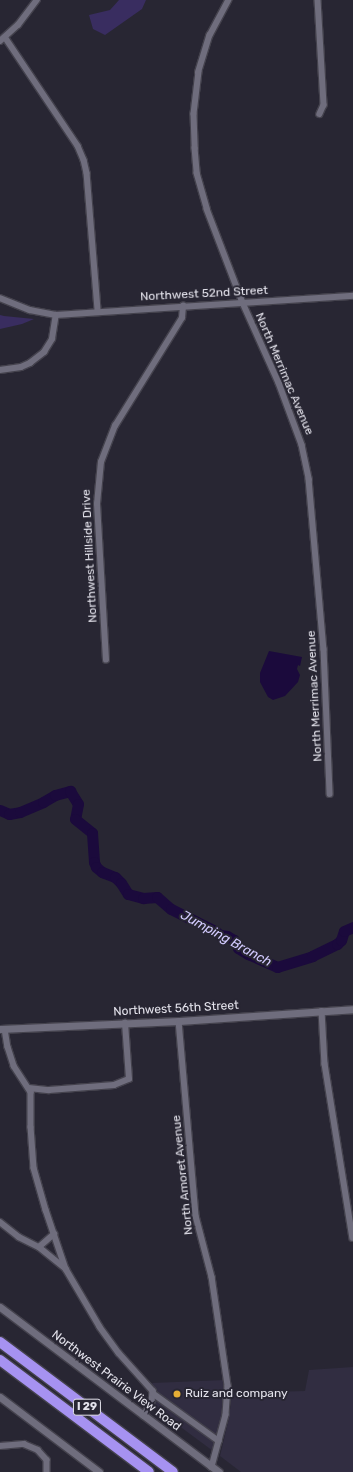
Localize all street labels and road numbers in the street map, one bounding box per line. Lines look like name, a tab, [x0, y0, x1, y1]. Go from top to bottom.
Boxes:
street label: Northwest 52nd Street	[140, 283, 268, 305]
street label: North Merrimac Avenue	[252, 310, 316, 438]
street label: Northwest Hillside Drive	[79, 489, 101, 623]
street label: North Merrimac Avenue	[304, 630, 326, 762]
street label: Northwest 56th Street	[113, 999, 239, 1019]
street label: North Amoret Avenue	[170, 1114, 196, 1236]
street label: Northwest Prairie View Road	[48, 1327, 184, 1435]
road number: I 29	[72, 1398, 102, 1416]

